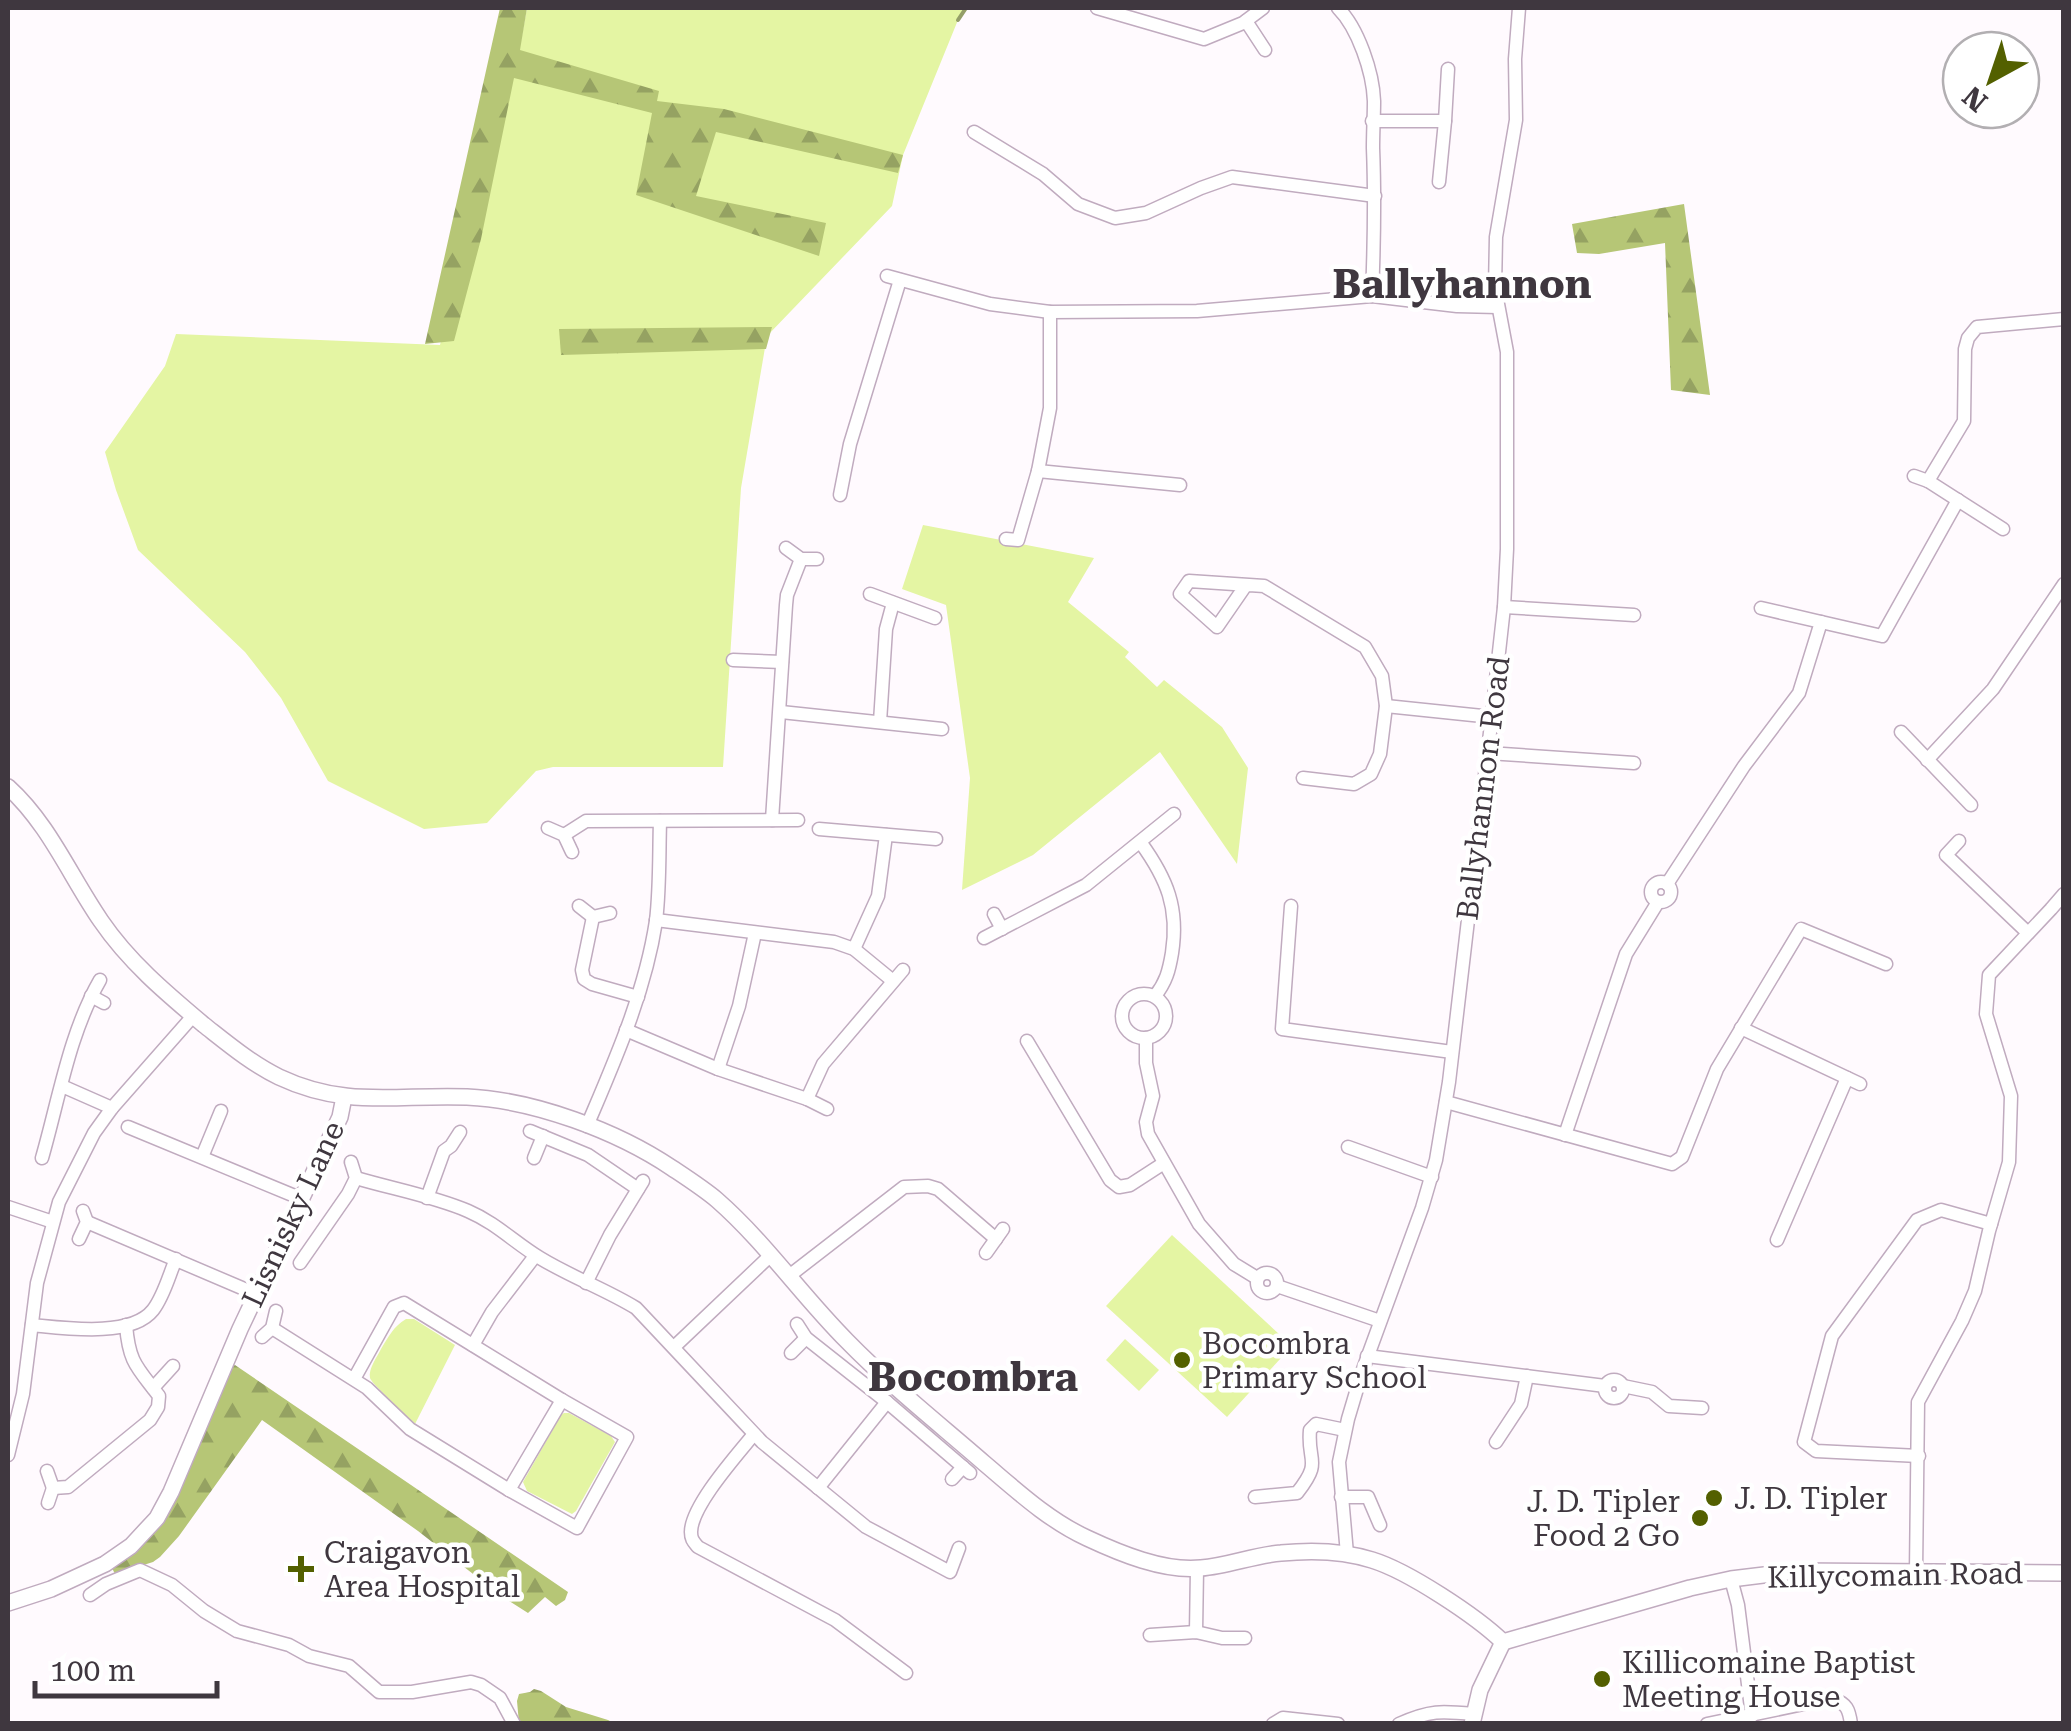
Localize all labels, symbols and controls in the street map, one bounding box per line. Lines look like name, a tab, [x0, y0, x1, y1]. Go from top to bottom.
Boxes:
north arrow	[1941, 30, 2041, 130]
text: N	[1956, 79, 1994, 118]
district label: Ballyhannon	[1332, 261, 1592, 308]
street label: Ballyhannon Road	[1449, 654, 1517, 922]
street label: Lisnisky Lane	[235, 1116, 351, 1312]
place label: Bocombra Primary School	[1202, 1326, 1427, 1395]
marker: Bocombra Primary School	[1171, 1349, 1193, 1371]
district label: Bocombra	[868, 1354, 1078, 1401]
place label: J. D. Tipler	[1734, 1481, 1888, 1516]
place label: J. D. Tipler Food 2 Go	[1526, 1484, 1680, 1553]
marker: J. D. Tipler	[1703, 1487, 1725, 1509]
marker: J. D. Tipler Food 2 Go	[1689, 1507, 1711, 1529]
place label: Craigavon Area Hospital	[324, 1535, 520, 1604]
street label: Killycomain Road	[1767, 1555, 2023, 1595]
marker: Craigavon Area Hospital	[288, 1556, 314, 1582]
scale bar	[35, 1636, 218, 1698]
place label: Killicomaine Baptist Meeting House	[1622, 1645, 1915, 1714]
text: 100 m	[50, 1653, 135, 1688]
marker: Killicomaine Baptist Meeting House	[1591, 1668, 1613, 1690]

